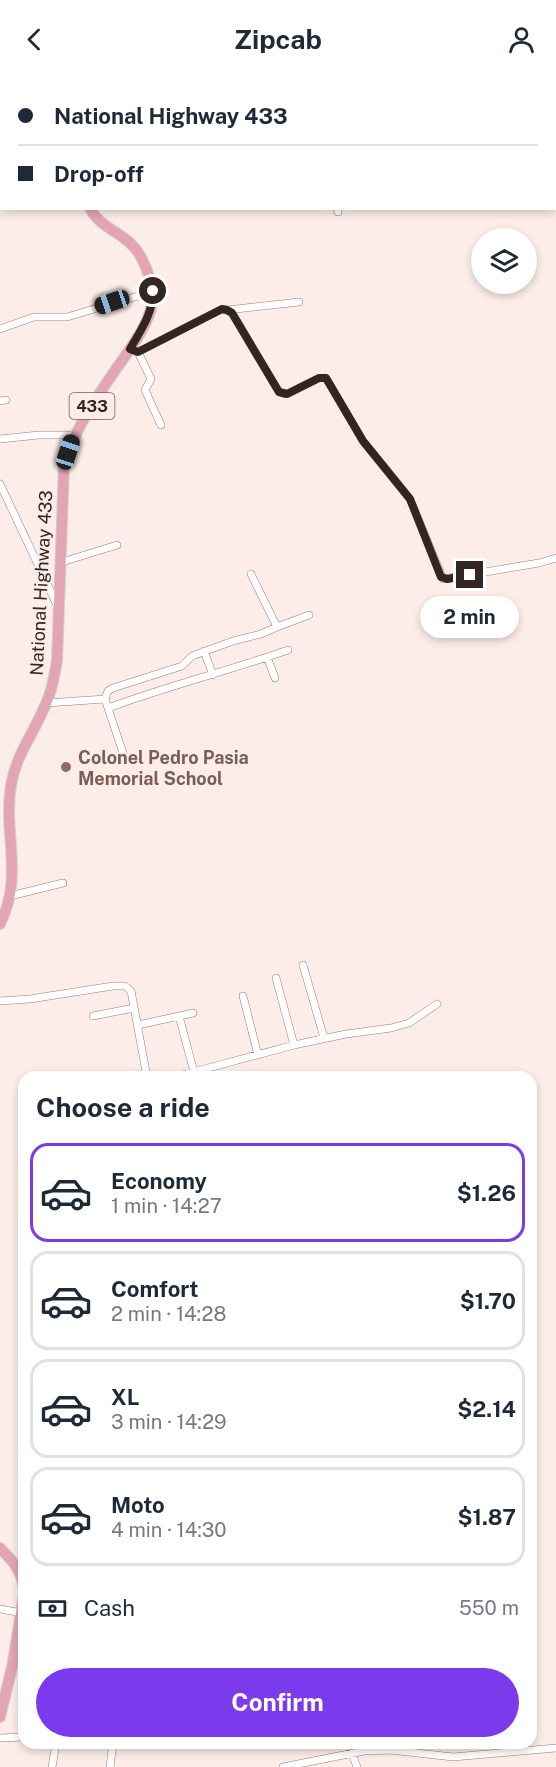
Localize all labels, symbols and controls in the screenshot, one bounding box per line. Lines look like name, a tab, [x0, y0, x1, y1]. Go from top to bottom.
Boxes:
icon: back	[18, 23, 51, 56]
text: Zipcab	[234, 23, 322, 55]
icon: person	[505, 23, 538, 56]
text: National Highway 433	[54, 103, 288, 129]
text: Drop-off	[54, 161, 144, 187]
map controls	[471, 228, 537, 294]
button: layers	[471, 228, 537, 294]
route start	[139, 277, 166, 304]
car	[92, 288, 132, 316]
road number: 433	[70, 393, 115, 419]
car	[54, 432, 82, 472]
street label: National Highway 433	[26, 490, 56, 676]
route end	[456, 561, 483, 588]
callout: 2 min	[420, 596, 520, 638]
text: 2 min	[443, 605, 496, 629]
place label: Colonel Pedro Pasia Memorial School	[78, 747, 249, 789]
marker: Colonel Pedro Pasia Memorial School	[59, 760, 73, 774]
text: Choose a ride	[36, 1091, 210, 1123]
icon: car	[39, 1166, 93, 1220]
text: Economy	[111, 1168, 207, 1194]
text: $1.26	[457, 1180, 516, 1206]
text: 1 min · 14:27	[111, 1194, 222, 1218]
icon: car	[39, 1274, 93, 1328]
text: Comfort	[111, 1276, 198, 1302]
text: $1.70	[460, 1288, 516, 1314]
text: 2 min · 14:28	[111, 1302, 226, 1326]
icon: car	[39, 1382, 93, 1436]
text: XL	[111, 1384, 139, 1410]
text: $2.14	[457, 1396, 516, 1422]
text: 3 min · 14:29	[111, 1410, 227, 1434]
icon: car	[39, 1490, 93, 1544]
text: Moto	[111, 1492, 165, 1518]
text: $1.87	[458, 1504, 516, 1530]
text: 4 min · 14:30	[111, 1518, 226, 1542]
icon: cash	[36, 1592, 69, 1625]
text: Cash	[84, 1595, 135, 1621]
text: 550 m	[459, 1596, 519, 1620]
button: Confirm	[36, 1668, 519, 1737]

